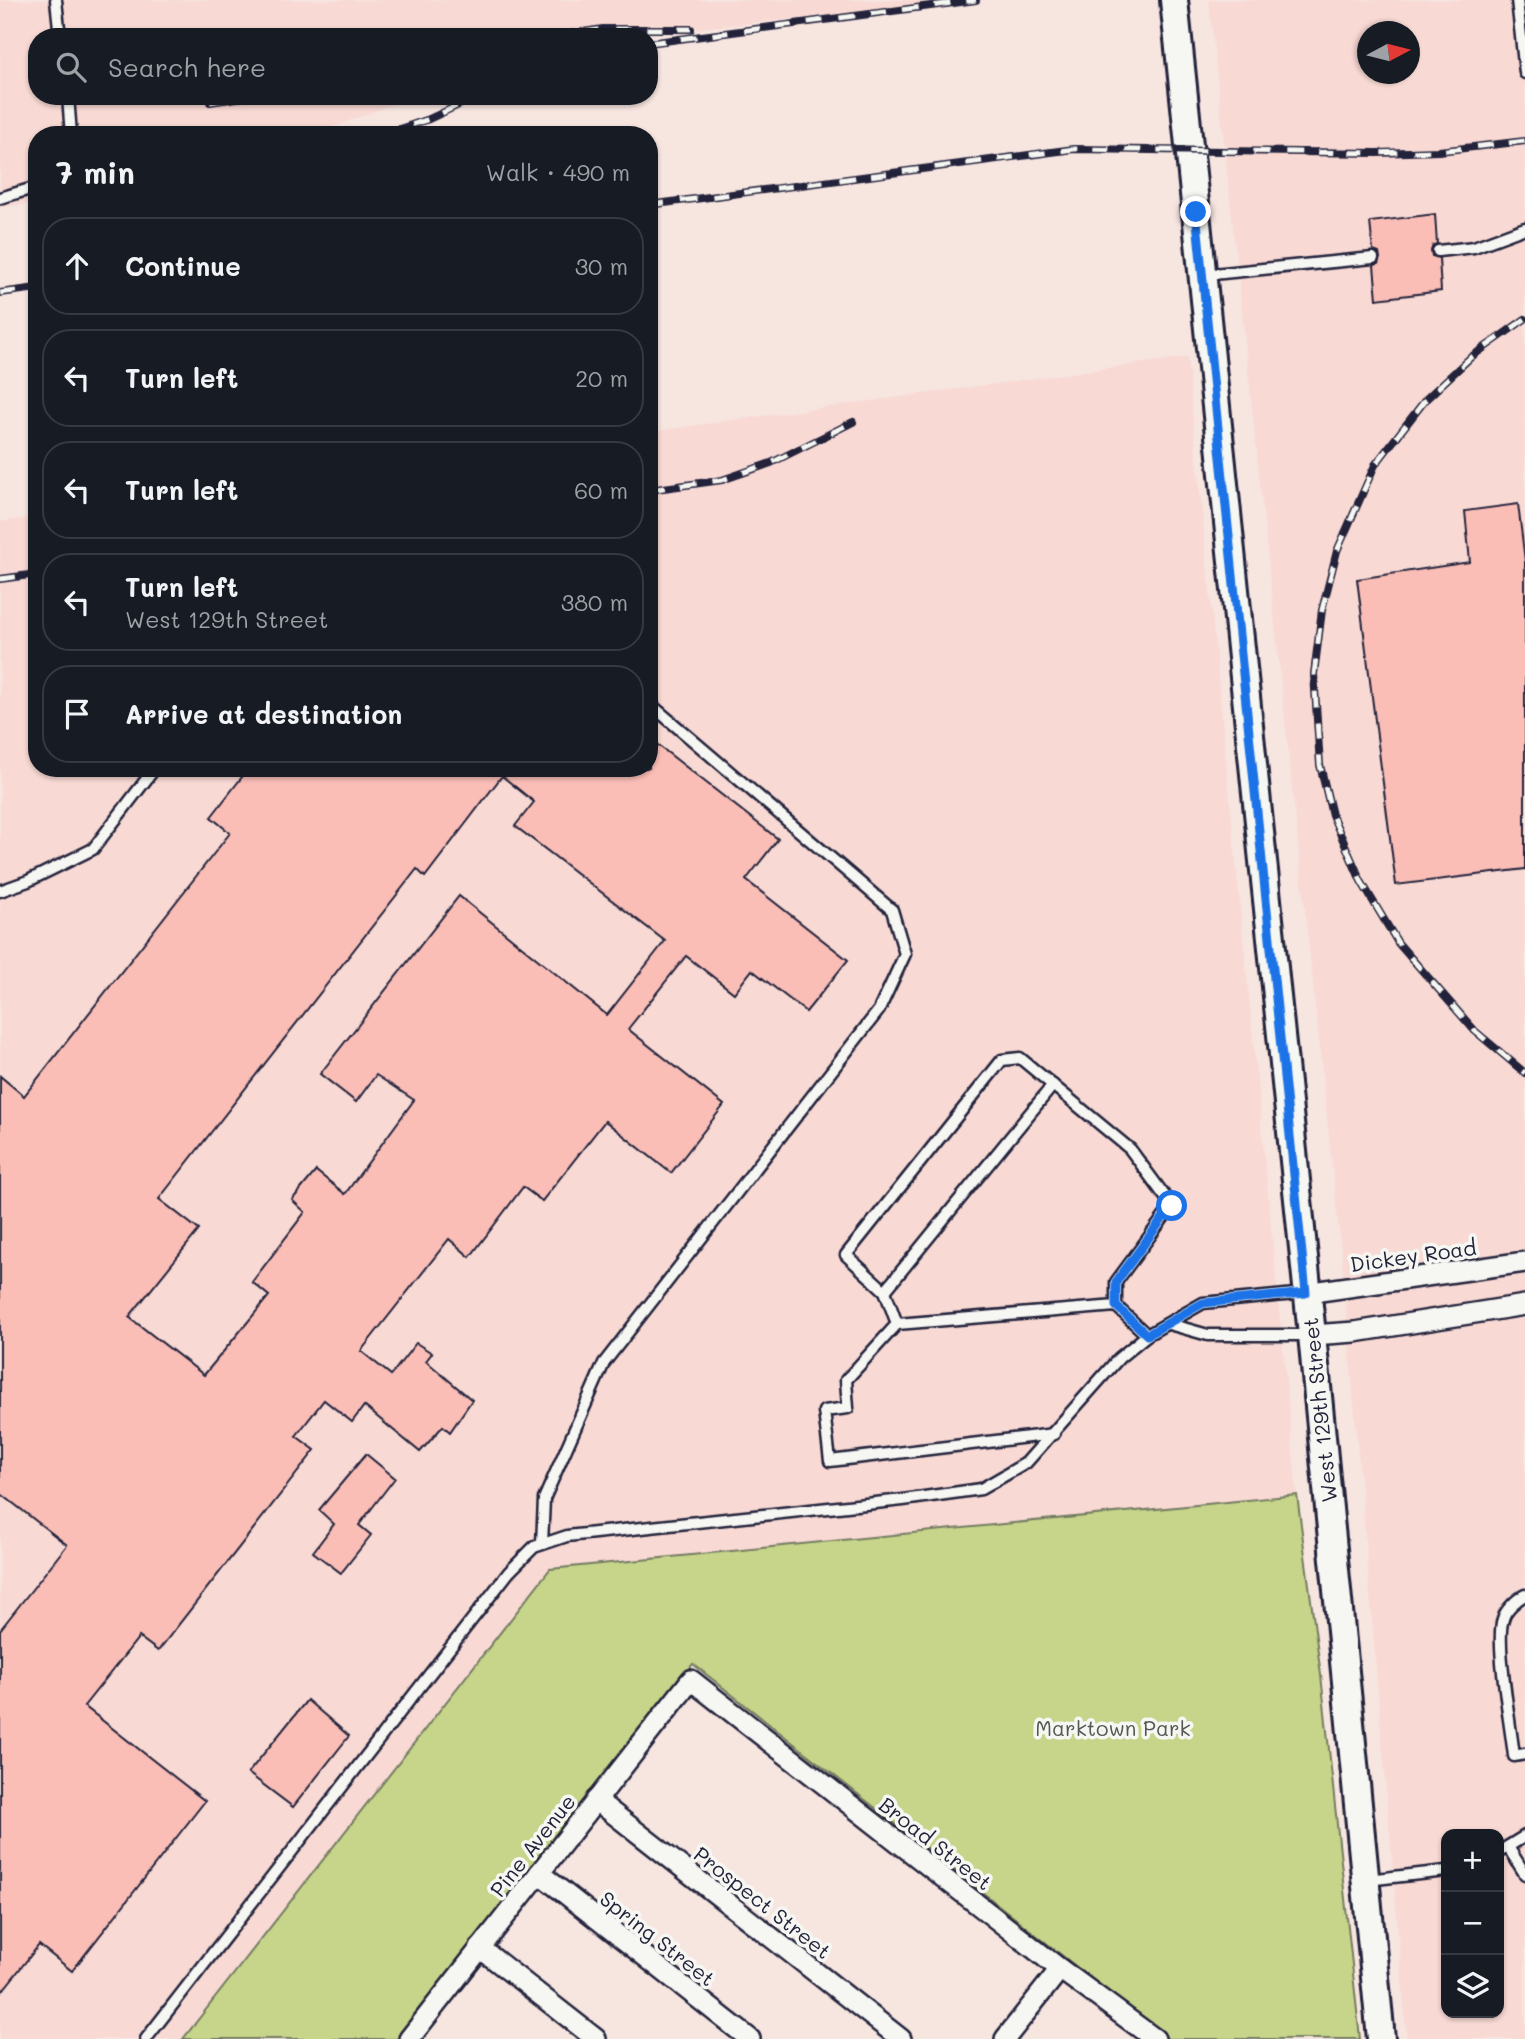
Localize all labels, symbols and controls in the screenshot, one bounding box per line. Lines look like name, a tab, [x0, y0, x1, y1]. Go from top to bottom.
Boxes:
north arrow	[1357, 21, 1420, 84]
search box	[28, 28, 658, 105]
icon: search	[52, 48, 90, 86]
text: Search here	[108, 50, 266, 84]
text: 7 min	[56, 152, 135, 192]
text: Walk · 490 m	[486, 157, 630, 187]
route end	[1180, 196, 1211, 227]
icon: ahead	[58, 247, 96, 285]
text: Continue	[125, 249, 241, 283]
text: 30 m	[575, 251, 628, 281]
icon: left	[58, 359, 96, 397]
text: Turn left	[125, 361, 238, 395]
text: 20 m	[575, 363, 628, 393]
icon: left	[58, 471, 96, 509]
text: Turn left	[125, 473, 238, 507]
text: 60 m	[574, 475, 628, 505]
text: Turn left	[125, 570, 238, 604]
icon: left	[58, 583, 96, 621]
text: 380 m	[561, 587, 628, 617]
text: West 129th Street	[125, 604, 328, 634]
icon: arrive	[58, 695, 96, 733]
text: Arrive at destination	[125, 697, 402, 731]
route start	[1156, 1190, 1187, 1221]
street label: Dickey Road	[1348, 1233, 1478, 1277]
street label: West 129th Street	[1296, 1316, 1342, 1504]
park label: Marktown Park	[1035, 1714, 1191, 1741]
street label: Pine Avenue	[483, 1788, 581, 1902]
street label: Broad Street	[874, 1790, 998, 1896]
map controls	[1441, 1829, 1504, 2018]
button: +	[1441, 1829, 1504, 1892]
street label: Prospect Street	[689, 1840, 837, 1964]
street label: Spring Street	[595, 1885, 721, 1991]
button: −	[1441, 1892, 1504, 1955]
button: layers	[1441, 1955, 1504, 2018]

